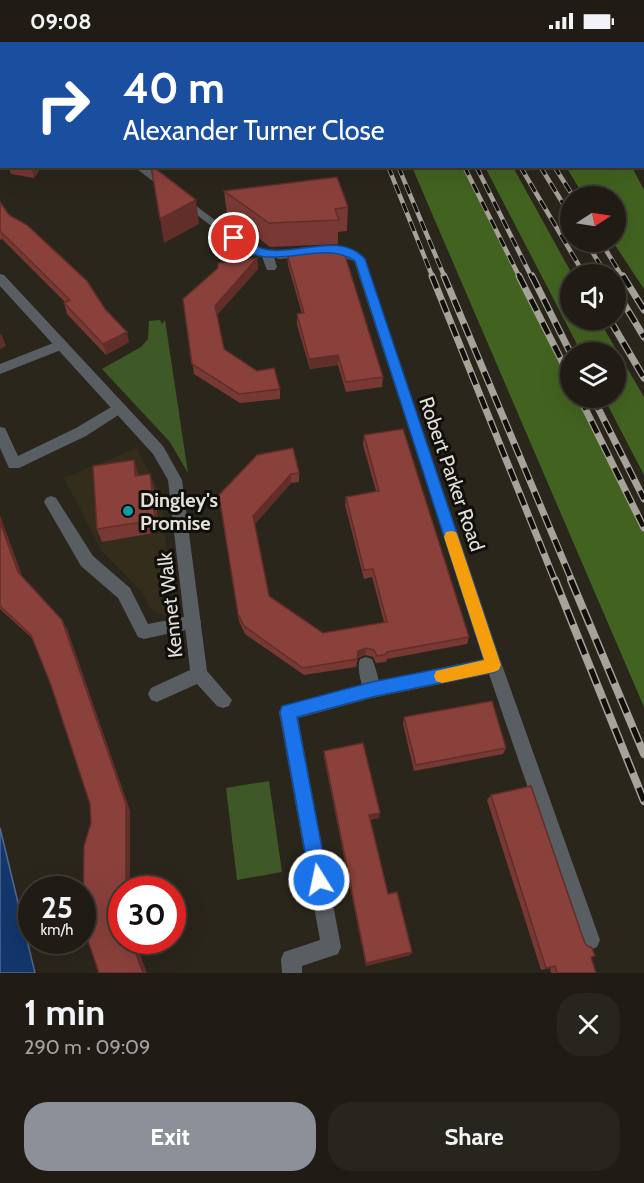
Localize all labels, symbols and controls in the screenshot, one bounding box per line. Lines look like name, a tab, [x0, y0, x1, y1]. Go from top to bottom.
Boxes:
text: 09:08	[30, 8, 92, 35]
text: 40 m	[123, 62, 225, 114]
icon: right	[24, 66, 102, 144]
text: Alexander Turner Close	[123, 114, 385, 147]
north arrow	[560, 186, 626, 252]
map controls	[560, 186, 626, 408]
pin	[208, 212, 259, 263]
icon: arrive	[217, 221, 250, 254]
button: sound	[560, 264, 626, 330]
button: layers	[560, 342, 626, 408]
street label: Robert Parker Road	[414, 394, 490, 554]
place label: Dingley's Promise	[140, 488, 218, 535]
marker: Dingley's Promise	[121, 504, 135, 518]
street label: Kennet Walk	[153, 551, 187, 659]
position arrow	[287, 848, 351, 912]
speed limit sign: 30	[108, 876, 186, 954]
text: 25	[41, 889, 73, 926]
text: km/h	[41, 921, 73, 939]
text: 1 min	[24, 990, 105, 1034]
button: close	[557, 993, 620, 1056]
text: 290 m · 09:09	[24, 1035, 150, 1059]
button: Exit	[24, 1102, 316, 1171]
button: Share	[328, 1102, 620, 1171]

